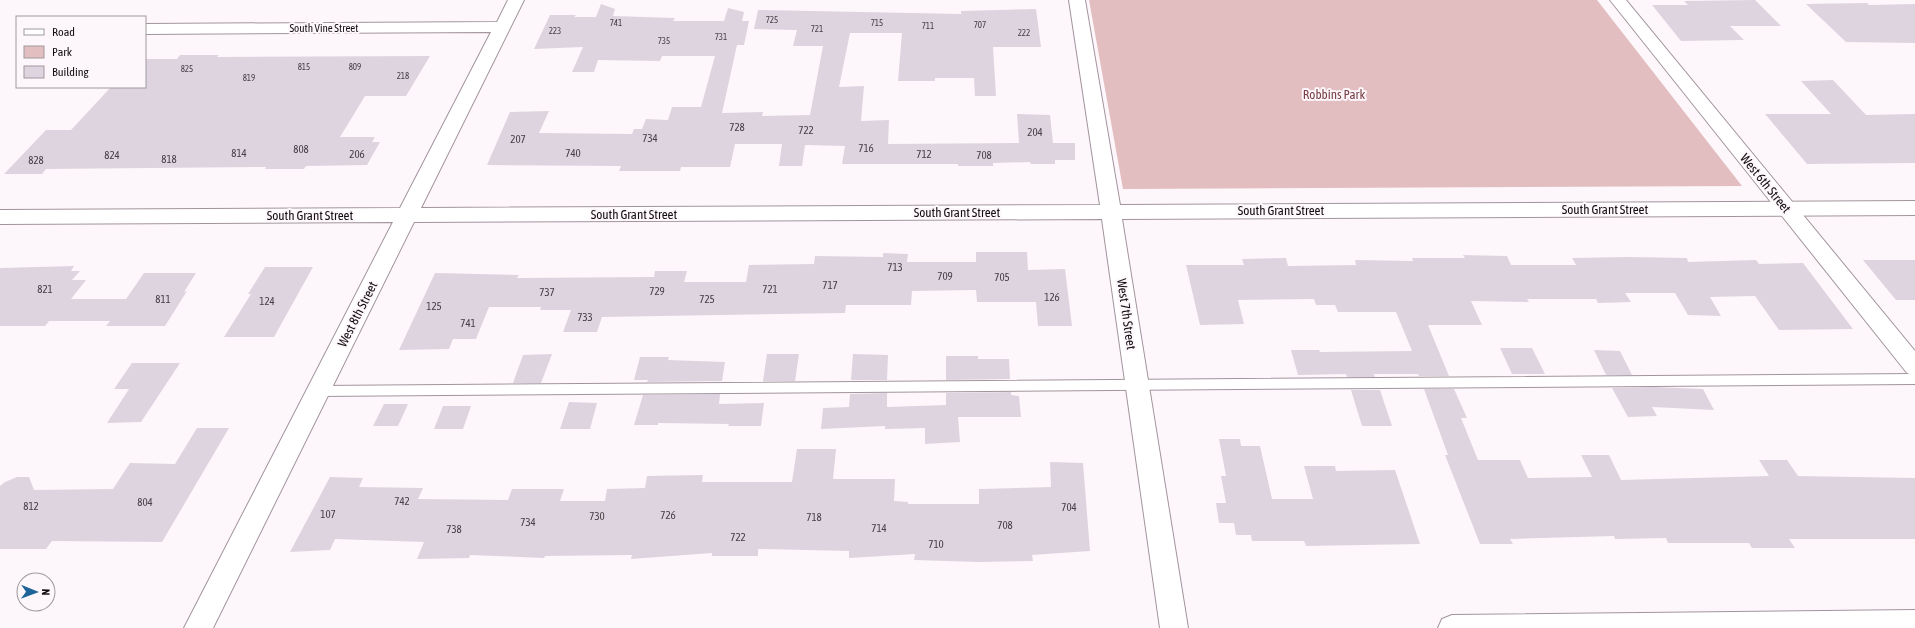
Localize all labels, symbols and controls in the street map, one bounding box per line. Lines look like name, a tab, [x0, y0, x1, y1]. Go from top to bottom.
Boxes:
house number: 725	[766, 15, 778, 25]
legend	[16, 16, 146, 88]
house number: 741	[610, 18, 622, 28]
house number: 715	[871, 18, 883, 28]
house number: 707	[974, 20, 986, 30]
house number: 711	[922, 21, 934, 31]
street label: South Vine Street	[289, 22, 359, 34]
house number: 721	[811, 24, 823, 34]
text: Road	[52, 25, 75, 39]
house number: 223	[549, 26, 561, 36]
house number: 222	[1018, 28, 1030, 38]
house number: 731	[715, 32, 727, 42]
house number: 735	[658, 36, 670, 46]
text: Park	[52, 45, 73, 59]
house number: 815	[298, 62, 310, 72]
house number: 809	[349, 62, 361, 72]
house number: 825	[181, 64, 193, 74]
text: Building	[52, 65, 90, 79]
house number: 218	[397, 71, 409, 81]
house number: 819	[243, 73, 255, 83]
park label: Robbins Park	[1303, 87, 1365, 102]
house number: 728	[729, 121, 745, 133]
house number: 722	[798, 124, 814, 136]
house number: 204	[1027, 126, 1043, 138]
house number: 734	[642, 132, 658, 144]
house number: 207	[510, 133, 526, 145]
house number: 716	[858, 142, 874, 154]
house number: 808	[293, 143, 309, 155]
house number: 814	[231, 147, 247, 159]
house number: 740	[565, 147, 581, 159]
house number: 206	[349, 148, 365, 160]
house number: 712	[916, 148, 932, 160]
house number: 824	[104, 149, 120, 161]
house number: 708	[976, 149, 992, 161]
street label: West 6th Street	[1737, 151, 1794, 216]
house number: 818	[161, 153, 177, 165]
house number: 828	[28, 154, 44, 166]
street label: South Grant Street	[1562, 202, 1649, 217]
street label: South Grant Street	[1238, 203, 1325, 218]
street label: South Grant Street	[914, 205, 1001, 220]
street label: South Grant Street	[591, 207, 678, 222]
street label: South Grant Street	[267, 208, 354, 223]
house number: 713	[887, 261, 903, 273]
house number: 709	[937, 270, 953, 282]
house number: 705	[994, 271, 1010, 283]
street label: West 7th Street	[1114, 278, 1139, 351]
street label: West 8th Street	[335, 279, 380, 349]
house number: 717	[822, 279, 838, 291]
house number: 821	[37, 283, 53, 295]
house number: 721	[762, 283, 778, 295]
house number: 729	[649, 285, 665, 297]
house number: 737	[539, 286, 555, 298]
house number: 126	[1044, 291, 1060, 303]
house number: 811	[155, 293, 171, 305]
house number: 725	[699, 293, 715, 305]
house number: 124	[259, 295, 275, 307]
house number: 125	[426, 300, 442, 312]
house number: 733	[577, 311, 593, 323]
house number: 741	[460, 317, 476, 329]
house number: 742	[394, 495, 410, 507]
house number: 804	[137, 496, 153, 508]
house number: 812	[23, 500, 39, 512]
house number: 704	[1061, 501, 1077, 513]
house number: 107	[320, 508, 336, 520]
house number: 726	[660, 509, 676, 521]
house number: 730	[589, 510, 605, 522]
house number: 718	[806, 511, 822, 523]
house number: 734	[520, 516, 536, 528]
house number: 708	[997, 519, 1013, 531]
house number: 714	[871, 522, 887, 534]
house number: 738	[446, 523, 462, 535]
house number: 722	[730, 531, 746, 543]
house number: 710	[928, 538, 944, 550]
north arrow	[16, 572, 56, 612]
text: N	[40, 589, 52, 596]

